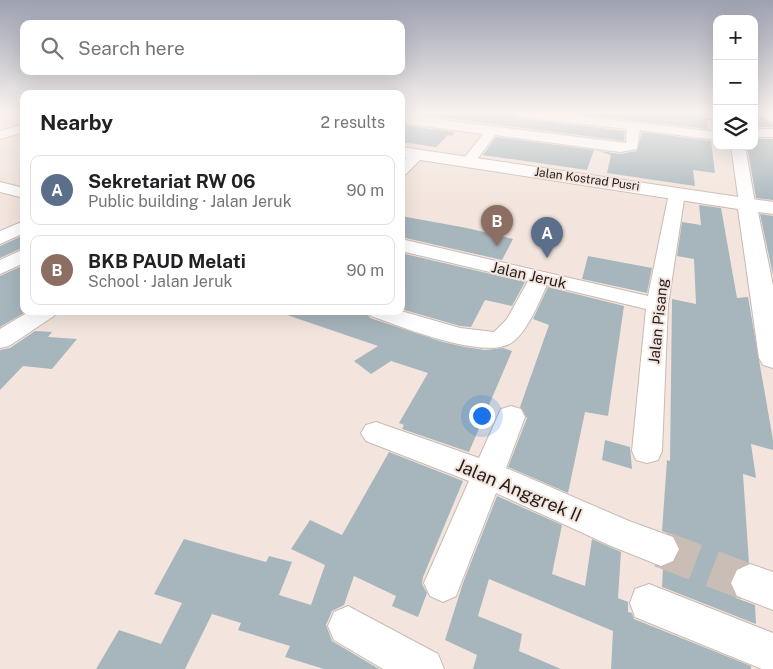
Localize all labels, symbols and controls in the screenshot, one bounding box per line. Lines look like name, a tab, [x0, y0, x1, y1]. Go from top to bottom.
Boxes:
map controls	[713, 15, 758, 150]
button: +	[713, 15, 758, 60]
search box	[20, 20, 405, 75]
icon: search	[38, 34, 66, 62]
text: Search here	[78, 37, 185, 59]
button: −	[713, 60, 758, 105]
button: layers	[713, 105, 758, 150]
text: Nearby	[40, 110, 113, 135]
text: 2 results	[320, 113, 385, 132]
street label: Jalan Kostrad Pusri	[534, 165, 640, 193]
text: Sekretariat RW 06	[88, 170, 256, 192]
text: A	[51, 181, 63, 200]
text: 90 m	[347, 181, 384, 200]
text: Public building · Jalan Jeruk	[88, 192, 292, 211]
pin: B	[481, 205, 513, 246]
pin: A	[531, 217, 563, 258]
text: BKB PAUD Melati	[88, 250, 246, 272]
street label: Jalan Jeruk	[490, 258, 568, 292]
text: B	[52, 261, 62, 280]
text: 90 m	[347, 261, 384, 280]
text: School · Jalan Jeruk	[88, 272, 233, 291]
street label: Jalan Pisang	[645, 277, 671, 365]
your location	[469, 403, 495, 429]
street label: Jalan Anggrek II	[453, 454, 585, 526]

